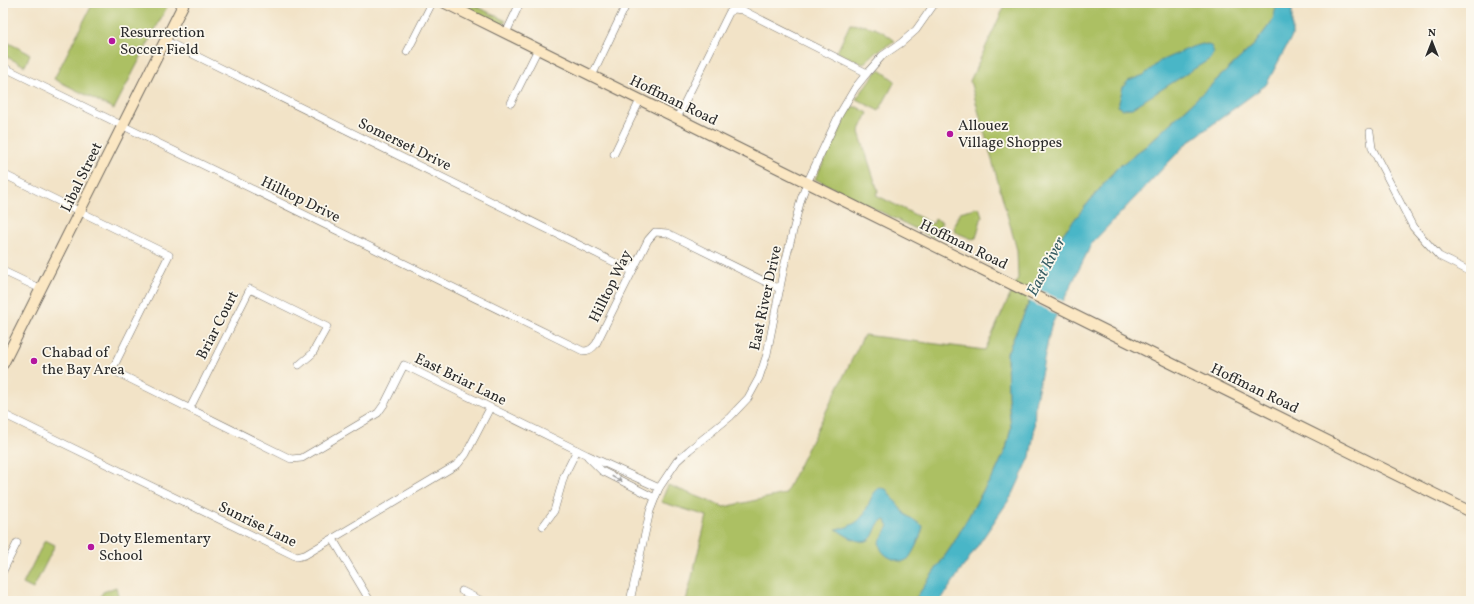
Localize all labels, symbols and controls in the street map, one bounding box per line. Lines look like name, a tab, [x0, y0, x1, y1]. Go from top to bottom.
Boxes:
north arrow	[1412, 22, 1452, 62]
place label: Resurrection Soccer Field	[120, 23, 205, 61]
text: N	[1428, 26, 1436, 41]
marker: Resurrection Soccer Field	[107, 36, 117, 46]
street label: Hoffman Road	[626, 71, 721, 132]
street label: Somerset Drive	[354, 114, 454, 177]
place label: Allouez Village Shoppes	[958, 116, 1062, 154]
marker: Allouez Village Shoppes	[945, 129, 955, 139]
street label: Libal Street	[56, 139, 108, 216]
street label: Hilltop Drive	[257, 172, 344, 229]
street label: Hoffman Road	[916, 215, 1011, 276]
water label: East River	[1022, 233, 1072, 300]
street label: East River Drive	[745, 244, 788, 353]
street label: Hilltop Way	[585, 247, 638, 326]
street label: Briar Court	[192, 288, 245, 364]
place label: Chabad of the Bay Area	[42, 343, 125, 381]
street label: East Briar Lane	[411, 349, 510, 412]
marker: Chabad of the Bay Area	[29, 356, 39, 366]
street label: Hoffman Road	[1207, 359, 1302, 420]
one-way arrow	[611, 476, 622, 482]
street label: Sunrise Lane	[215, 497, 300, 553]
place label: Doty Elementary School	[99, 529, 211, 567]
marker: Doty Elementary School	[86, 542, 96, 552]

